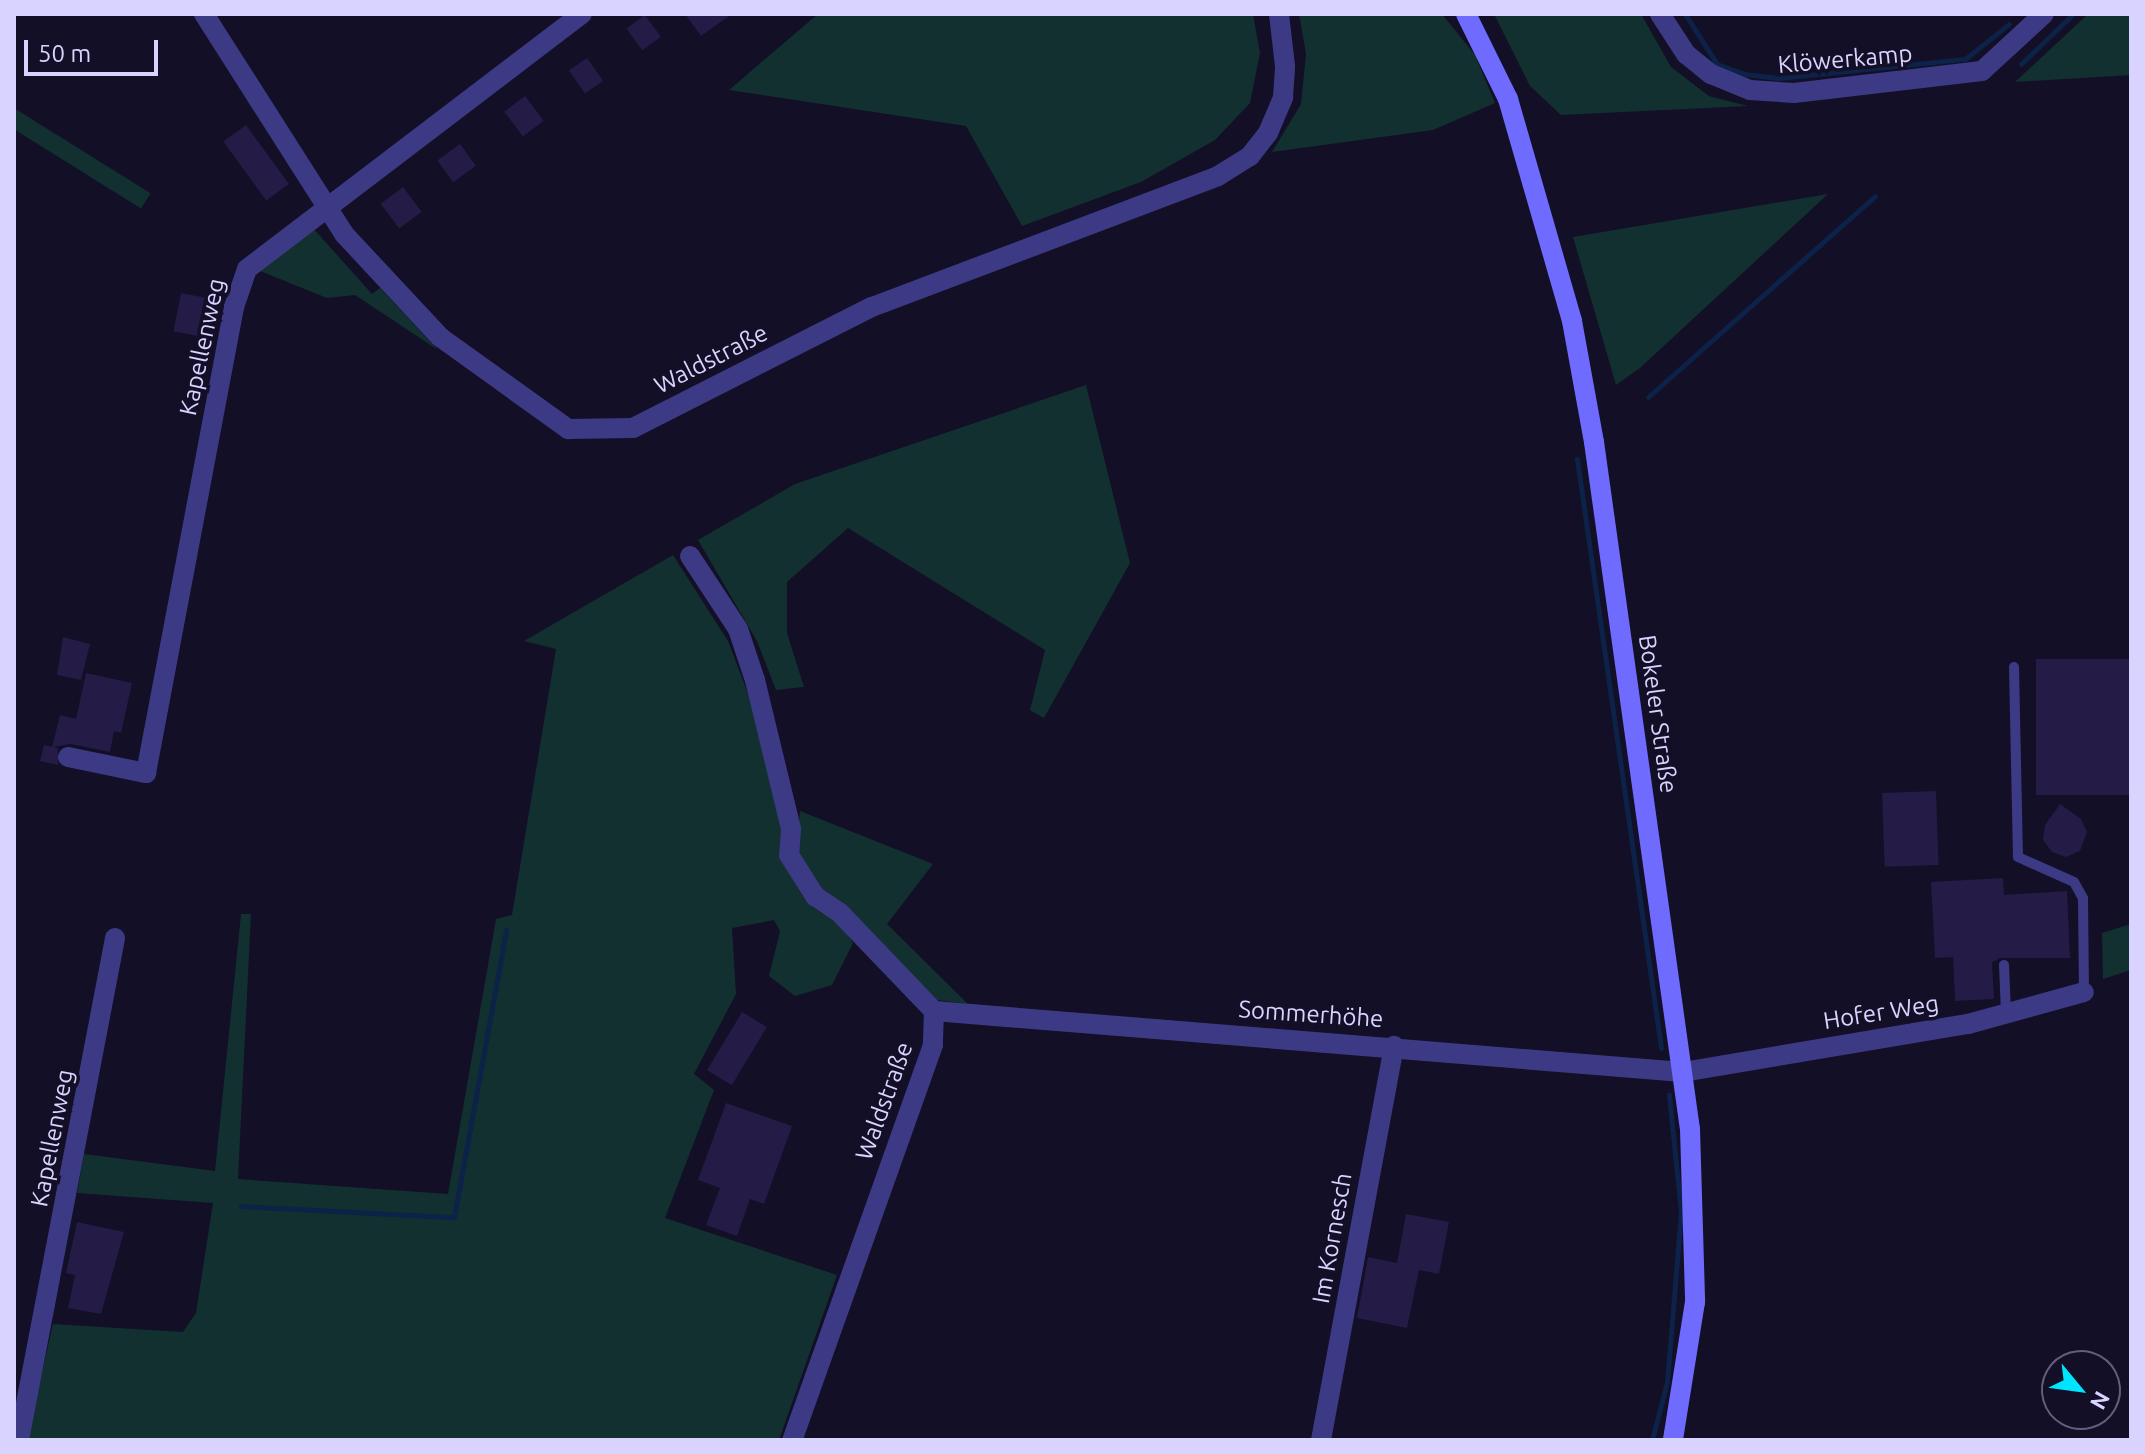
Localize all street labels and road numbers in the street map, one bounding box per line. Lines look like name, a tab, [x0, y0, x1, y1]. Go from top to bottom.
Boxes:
street label: Klöwerkamp	[1776, 39, 1914, 79]
street label: Kapellenweg	[173, 276, 231, 418]
street label: Waldstraße	[650, 318, 772, 400]
street label: Bokeler Straße	[1633, 633, 1683, 795]
street label: Hofer Weg	[1821, 989, 1941, 1035]
street label: Sommerhöhe	[1238, 995, 1384, 1033]
street label: Waldstraße	[849, 1038, 919, 1164]
street label: Kapellenweg	[25, 1067, 79, 1209]
street label: Im Kornesch	[1306, 1170, 1358, 1306]

